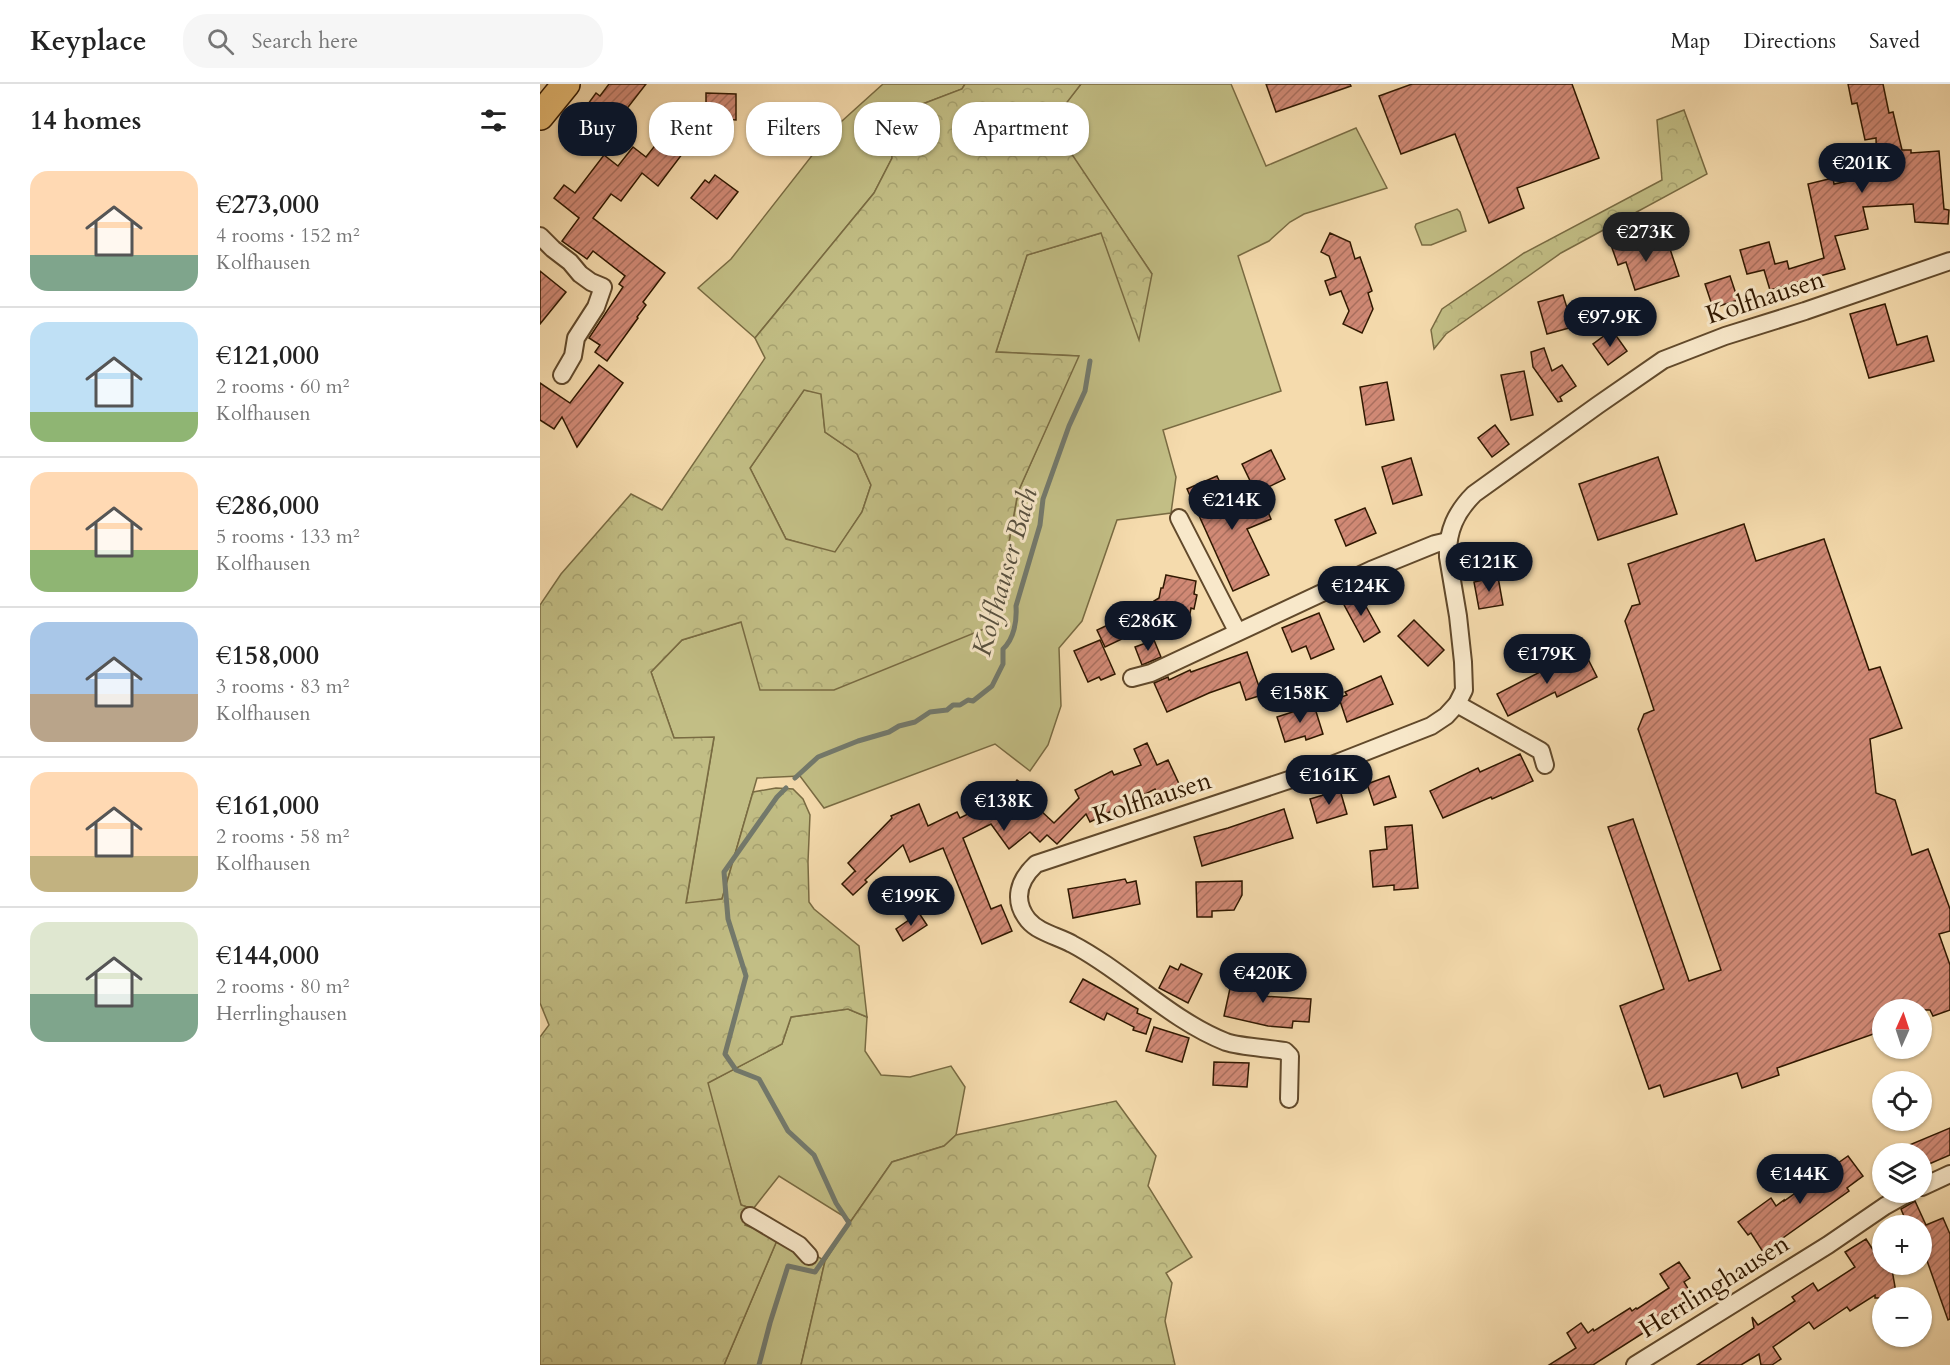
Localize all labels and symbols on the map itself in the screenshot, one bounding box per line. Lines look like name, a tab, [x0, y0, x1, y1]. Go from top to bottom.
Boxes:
pin: €201K	[1820, 143, 1904, 194]
pin: €273K	[1604, 212, 1688, 263]
street label: Kolfhausen	[1701, 261, 1829, 333]
pin: €97.9K	[1561, 297, 1659, 348]
pin: €214K	[1190, 480, 1274, 531]
water label: Kolfhauser Bach	[963, 484, 1047, 660]
pin: €121K	[1447, 542, 1531, 593]
pin: €124K	[1319, 566, 1403, 617]
pin: €286K	[1106, 601, 1190, 652]
pin: €179K	[1505, 634, 1589, 685]
pin: €158K	[1258, 673, 1342, 724]
pin: €161K	[1287, 755, 1371, 806]
street label: Kolfhausen	[1088, 762, 1216, 834]
pin: €138K	[962, 781, 1046, 832]
pin: €199K	[869, 876, 953, 927]
pin: €420K	[1221, 953, 1305, 1004]
north arrow	[1872, 999, 1932, 1059]
pin: €144K	[1758, 1154, 1842, 1205]
street label: Herrlinghausen	[1632, 1226, 1796, 1346]

